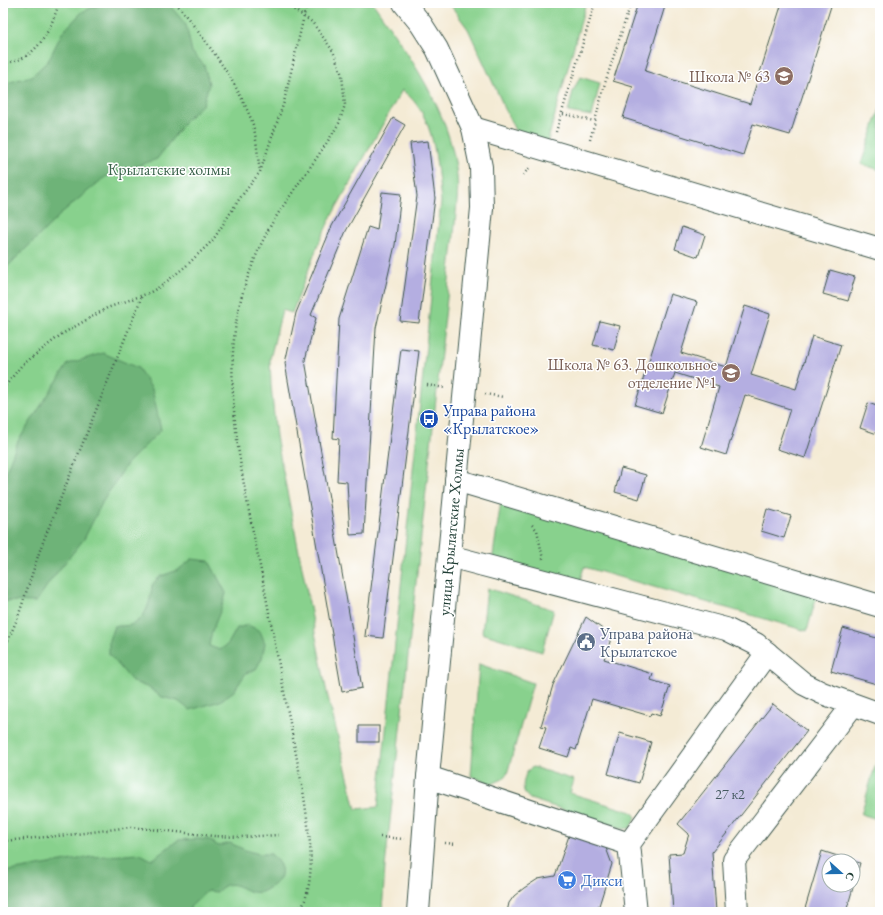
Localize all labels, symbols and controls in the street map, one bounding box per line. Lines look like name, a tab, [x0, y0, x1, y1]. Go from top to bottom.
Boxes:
school or university icon: Школа № 63	[773, 65, 795, 87]
place label: Школа № 63	[689, 66, 770, 87]
park label: Крылатские холмы	[108, 159, 231, 180]
place label: Школа № 63. Дошкольное отделение №1	[547, 354, 717, 393]
school or university icon: Школа № 63. Дошкольное отделение №1	[720, 362, 742, 384]
place label: Управа района «Крылатское»	[442, 400, 539, 439]
bus stop icon: Управа района «Крылатское»	[418, 408, 440, 430]
street label: улица Крылатские Холмы	[433, 447, 469, 617]
place label: Управа района Крылатское	[599, 623, 694, 662]
public building icon: Управа района Крылатское	[575, 631, 597, 653]
house number: 27 к2	[715, 785, 745, 803]
north arrow	[821, 853, 861, 893]
supermarket icon: Дикси	[556, 869, 578, 891]
place label: Дикси	[581, 870, 623, 891]
text: С	[842, 870, 858, 883]

